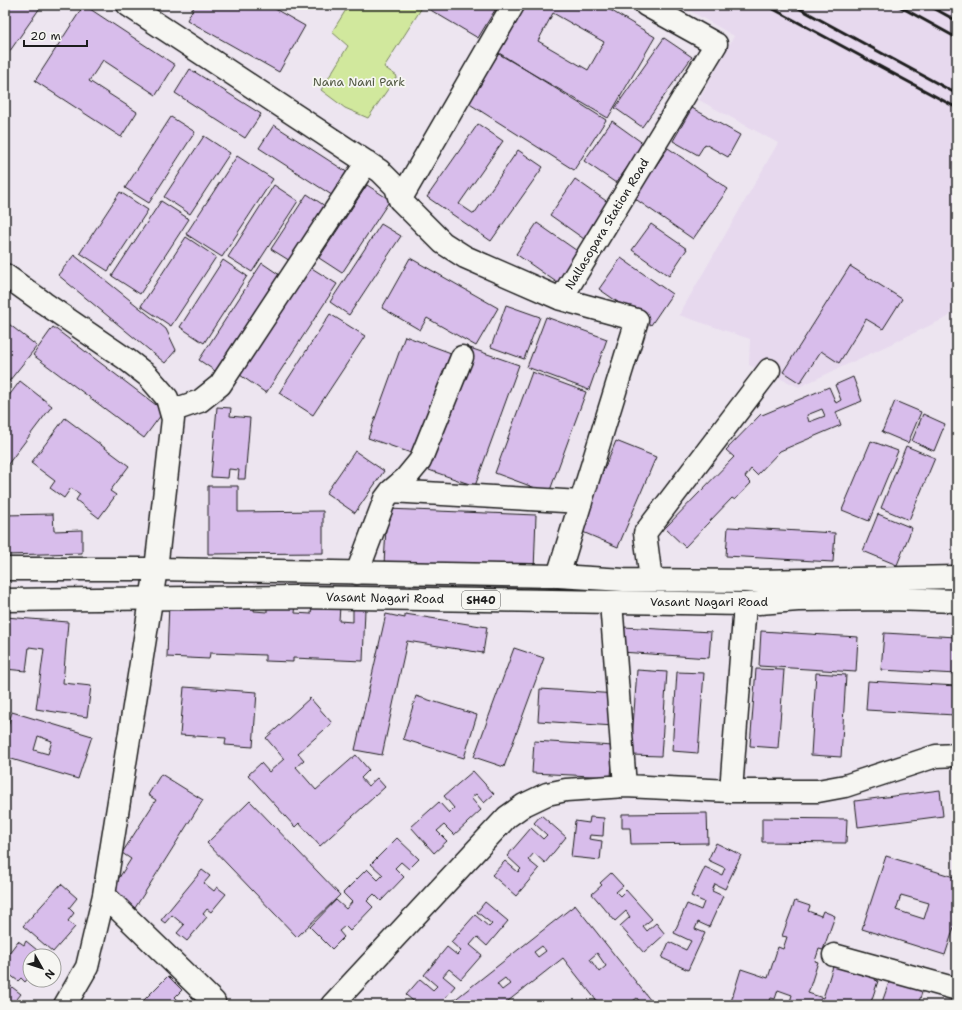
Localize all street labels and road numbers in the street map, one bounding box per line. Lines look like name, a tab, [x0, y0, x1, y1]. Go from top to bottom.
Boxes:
street label: Nallasopara Station Road	[561, 155, 653, 293]
street label: Vasant Nagari Road	[326, 589, 445, 607]
road number: SH40	[462, 591, 500, 609]
street label: Vasant Nagari Road	[650, 594, 768, 610]

